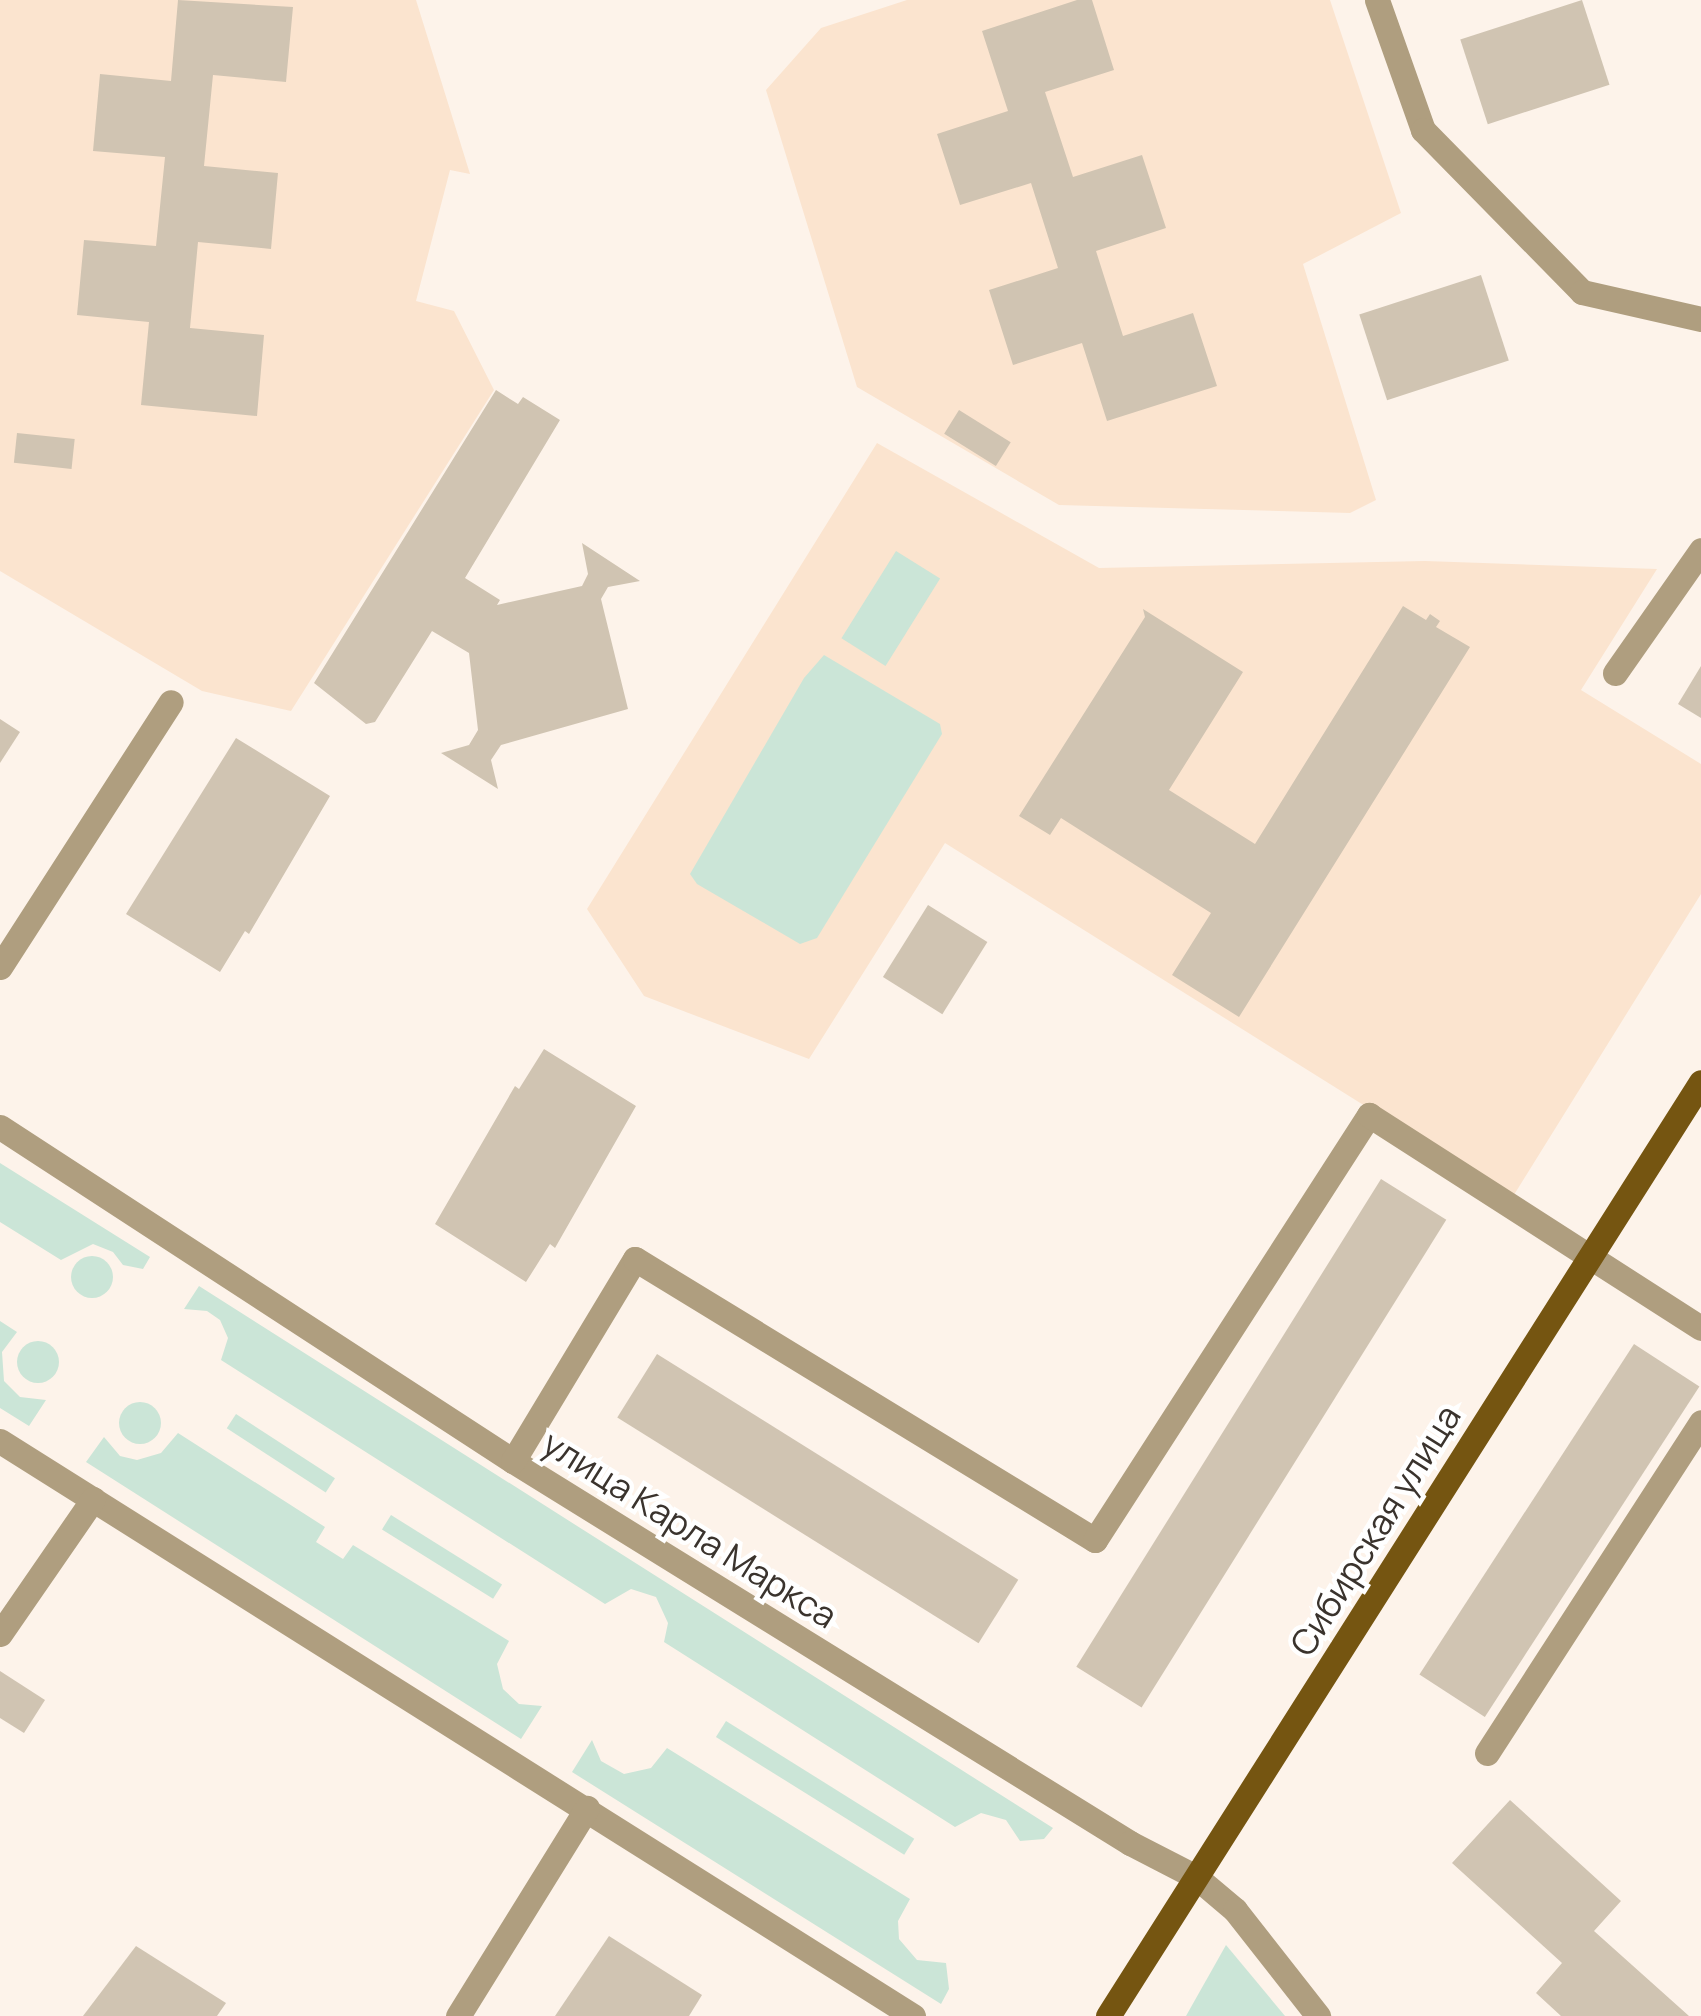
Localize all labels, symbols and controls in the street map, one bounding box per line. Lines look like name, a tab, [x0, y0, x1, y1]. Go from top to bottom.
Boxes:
street label: Сибирская улица	[1281, 1397, 1469, 1663]
street label: улица Карла Маркса	[535, 1421, 845, 1637]

